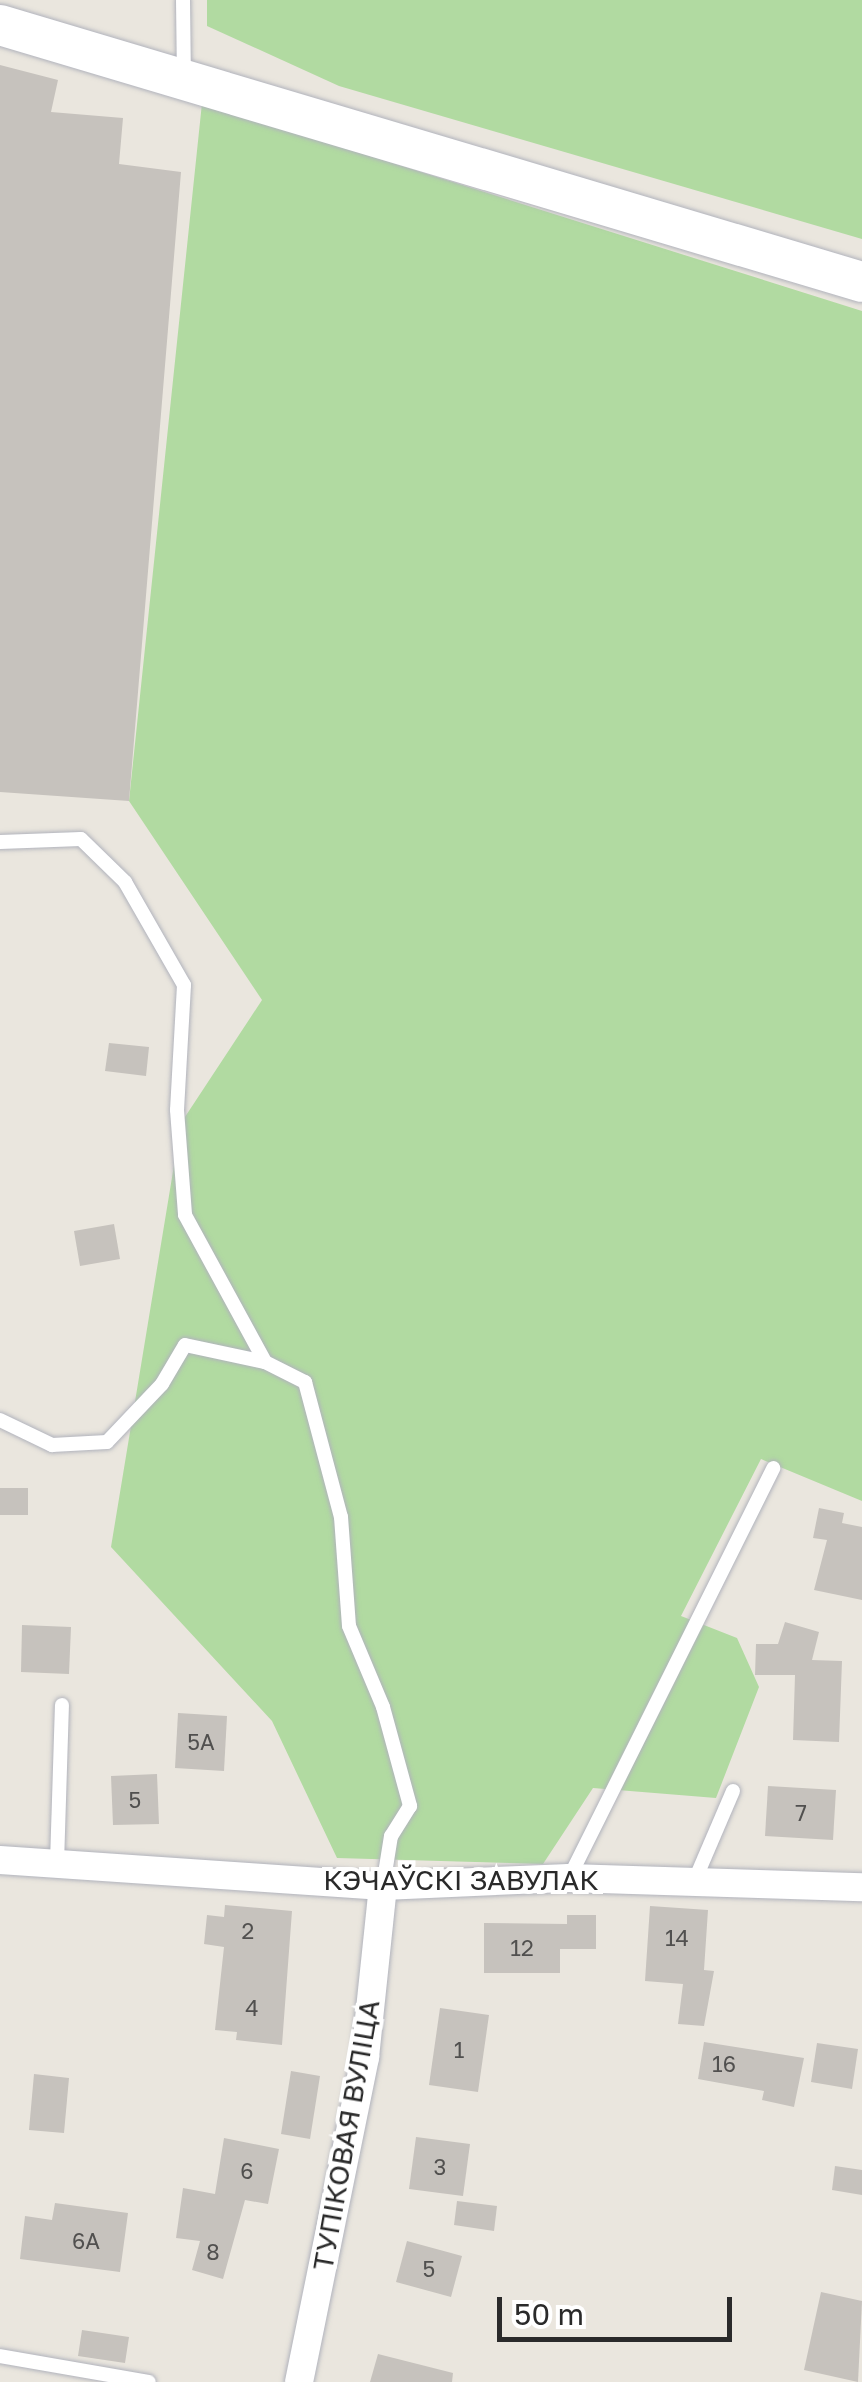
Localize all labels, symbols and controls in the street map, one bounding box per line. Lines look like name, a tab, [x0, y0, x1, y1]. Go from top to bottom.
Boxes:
house number: 5А	[187, 1729, 215, 1755]
house number: 5	[129, 1787, 141, 1813]
house number: 7	[795, 1800, 807, 1826]
street label: КЭЧАЎСКІ ЗАВУЛАК	[323, 1863, 599, 1897]
house number: 2	[242, 1918, 254, 1944]
house number: 14	[665, 1925, 689, 1951]
house number: 12	[510, 1935, 534, 1961]
house number: 4	[245, 1995, 259, 2021]
street label: ТУПІКОВАЯ ВУЛІЦА	[306, 1997, 386, 2273]
house number: 1	[454, 2037, 464, 2063]
house number: 16	[712, 2051, 736, 2077]
house number: 3	[434, 2154, 446, 2180]
house number: 6	[240, 2158, 254, 2184]
house number: 6А	[72, 2228, 100, 2254]
house number: 8	[206, 2239, 220, 2265]
house number: 5	[423, 2256, 435, 2282]
scale bar	[502, 2277, 737, 2339]
text: 50 m	[514, 2296, 584, 2332]

